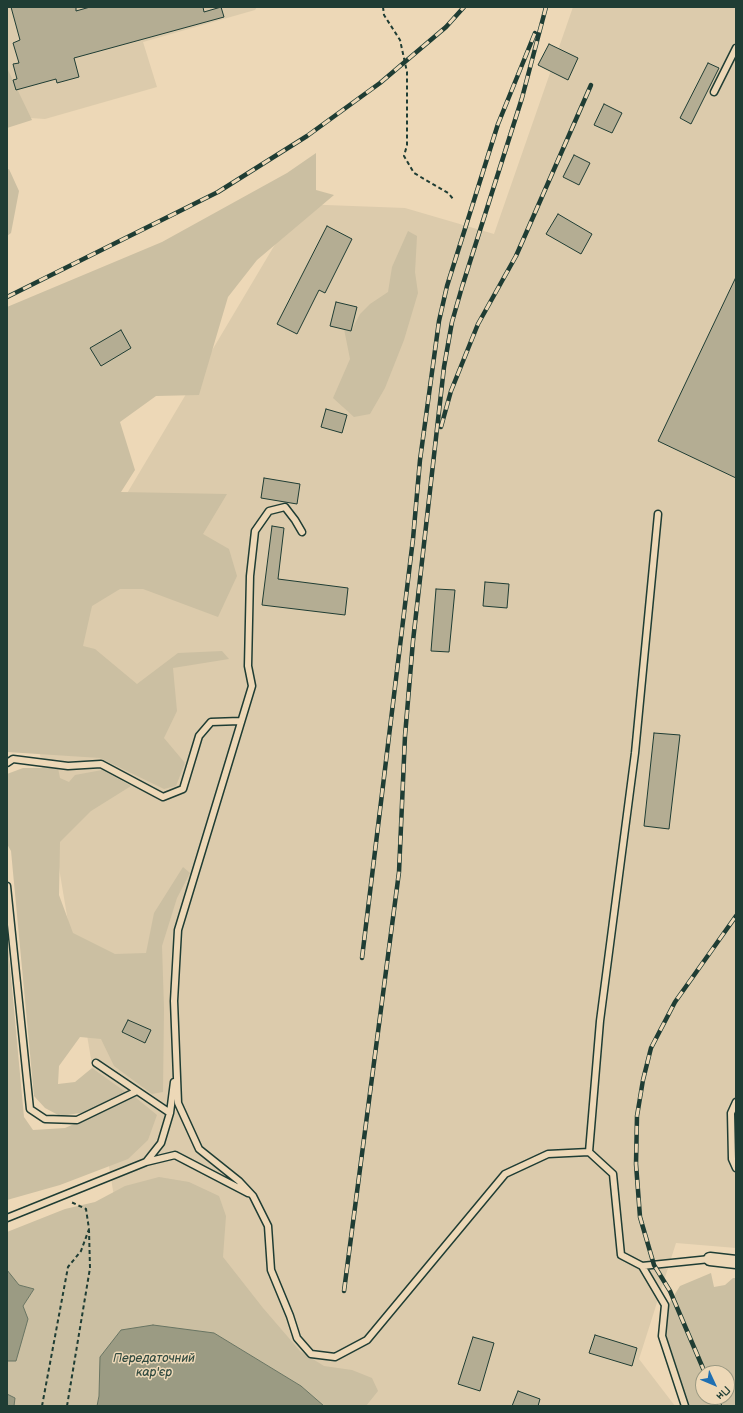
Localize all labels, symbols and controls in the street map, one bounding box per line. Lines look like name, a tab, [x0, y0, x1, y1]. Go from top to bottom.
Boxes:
water label: Передаточний кар'єр	[113, 1352, 195, 1380]
north arrow	[695, 1365, 735, 1405]
text: Пн	[714, 1383, 733, 1403]

